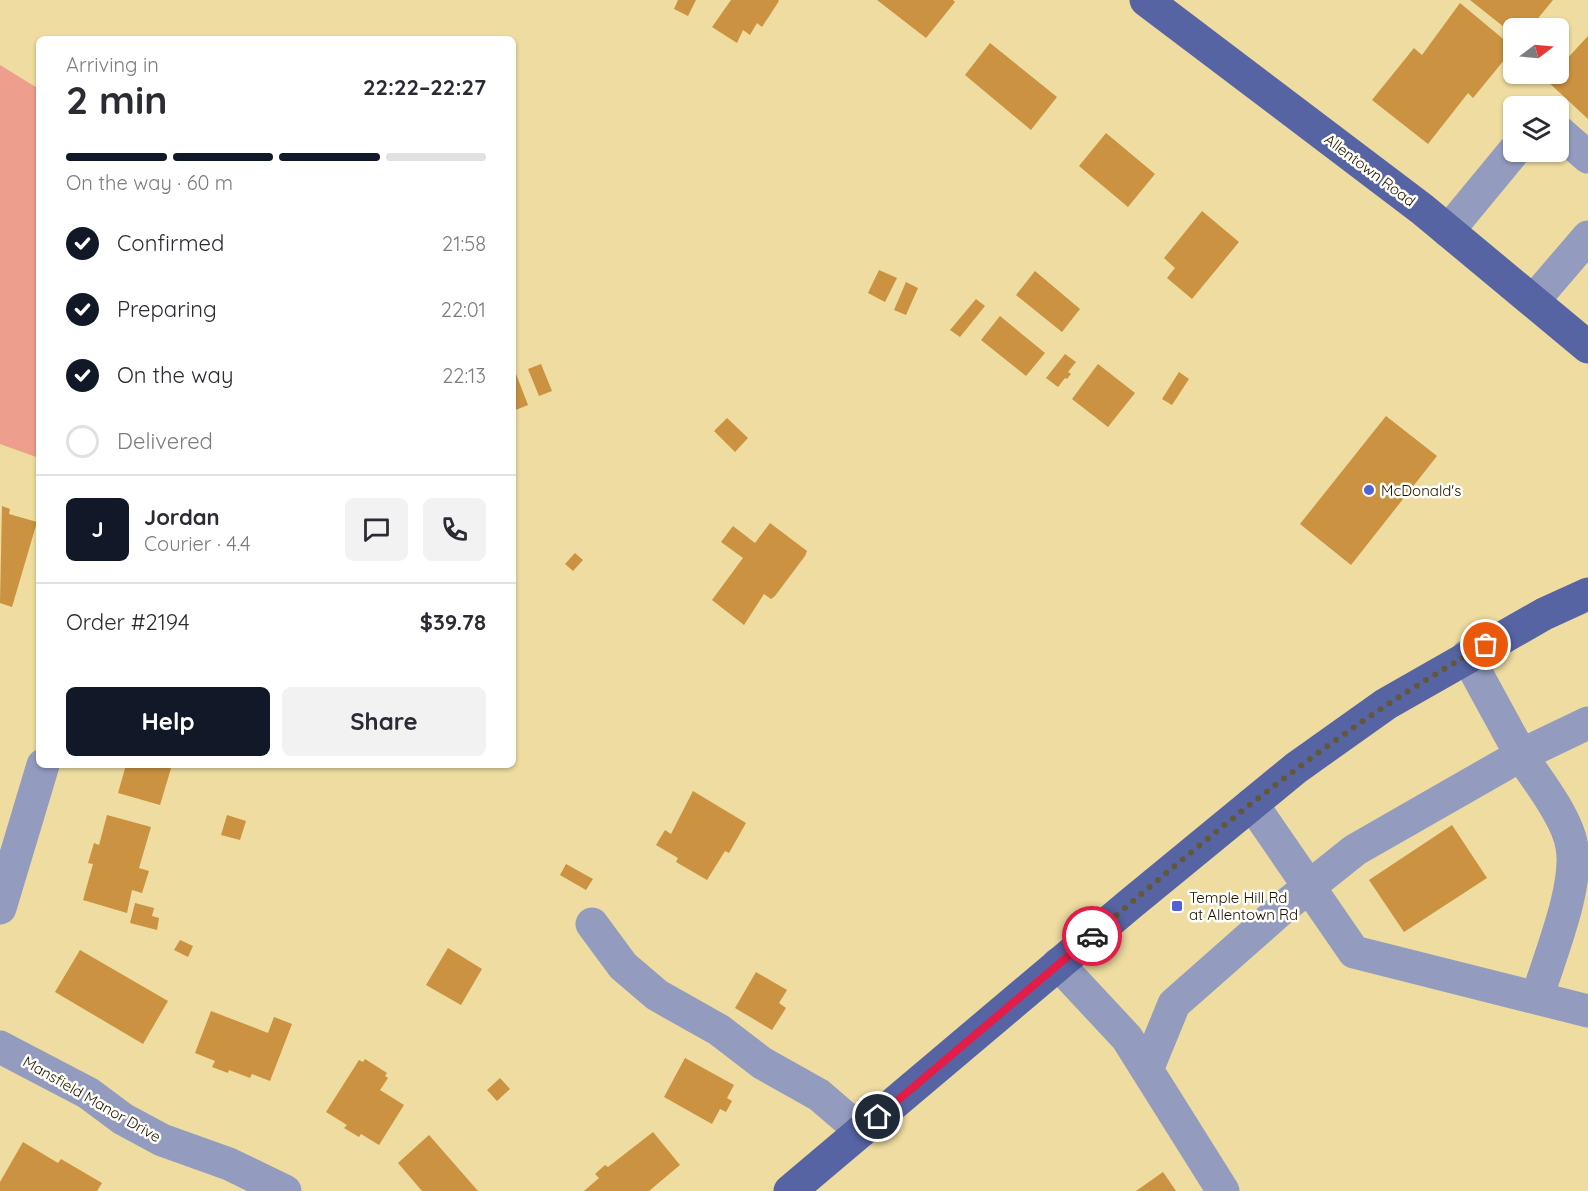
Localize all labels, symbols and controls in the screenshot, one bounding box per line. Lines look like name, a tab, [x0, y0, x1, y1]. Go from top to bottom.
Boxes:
north arrow	[1503, 18, 1569, 84]
map controls	[1503, 18, 1569, 162]
text: Arriving in	[66, 52, 159, 77]
text: 22:22–22:27	[363, 73, 486, 101]
text: 2 min	[66, 75, 168, 124]
button: layers	[1503, 96, 1569, 162]
street label: Allentown Road	[1321, 130, 1419, 210]
text: On the way · 60 m	[66, 170, 233, 195]
icon: check	[66, 227, 99, 260]
text: Confirmed	[117, 229, 224, 257]
text: 21:58	[442, 231, 486, 256]
icon: check	[66, 293, 99, 326]
text: Preparing	[117, 295, 217, 323]
text: 22:01	[441, 297, 486, 322]
icon: check	[66, 359, 99, 392]
text: On the way	[117, 361, 233, 389]
text: 22:13	[442, 363, 486, 388]
text: Delivered	[117, 427, 213, 455]
place label: McDonald's	[1381, 481, 1461, 500]
marker: McDonald's	[1362, 483, 1376, 497]
button: chat	[345, 498, 408, 561]
button: phone	[423, 498, 486, 561]
text: Jordan	[144, 503, 220, 531]
text: J	[91, 515, 104, 543]
text: Courier · 4.4	[144, 531, 250, 556]
text: Order #2194	[66, 608, 190, 636]
text: $39.78	[420, 608, 486, 636]
pin	[1460, 619, 1511, 670]
icon: bag	[1469, 628, 1502, 661]
button: Help	[66, 687, 270, 756]
button: Share	[282, 687, 486, 756]
place label: Temple Hill Rd at Allentown Rd	[1189, 888, 1298, 924]
marker: Temple Hill Rd at Allentown Rd	[1170, 899, 1184, 913]
courier	[1062, 906, 1122, 966]
icon: car	[1076, 920, 1109, 953]
street label: Mansfield Manor Drive	[20, 1052, 164, 1146]
pin	[852, 1091, 903, 1142]
icon: home	[861, 1100, 894, 1133]

